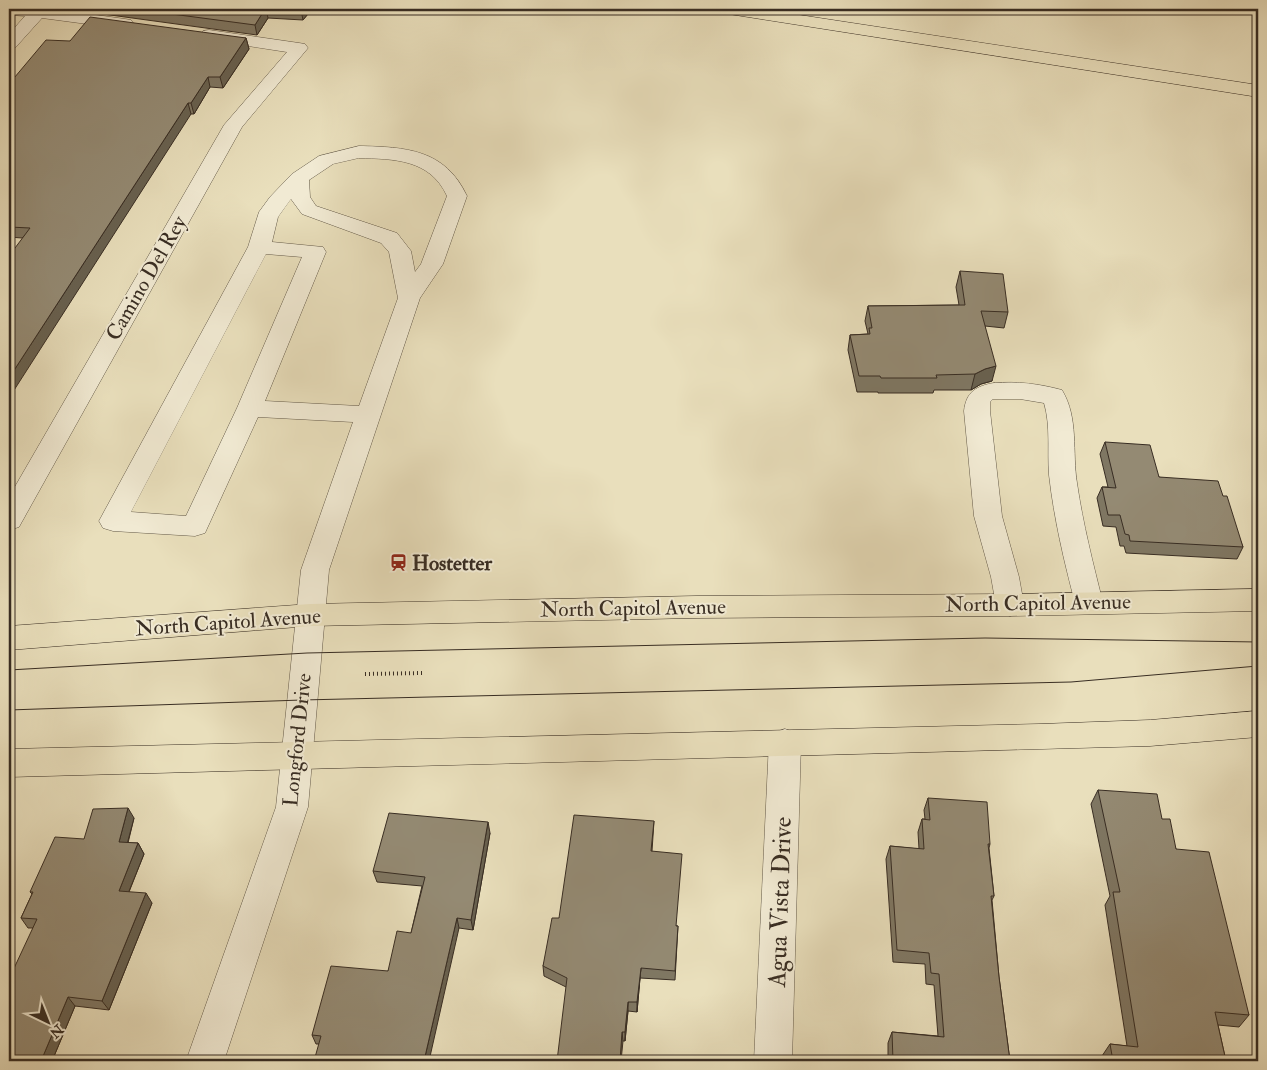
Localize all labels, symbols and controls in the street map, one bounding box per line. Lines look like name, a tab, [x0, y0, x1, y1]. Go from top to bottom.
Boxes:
street label: Camino Del Rey	[100, 210, 193, 345]
place label: Hostetter	[412, 550, 493, 577]
station icon: Hostetter	[388, 553, 408, 573]
street label: North Capitol Avenue	[945, 588, 1131, 619]
street label: North Capitol Avenue	[540, 593, 726, 624]
street label: North Capitol Avenue	[134, 603, 322, 642]
street label: Longford Drive	[277, 672, 318, 808]
street label: Agua Vista Drive	[762, 816, 799, 989]
north arrow	[22, 998, 72, 1048]
text: N	[46, 1020, 68, 1042]

